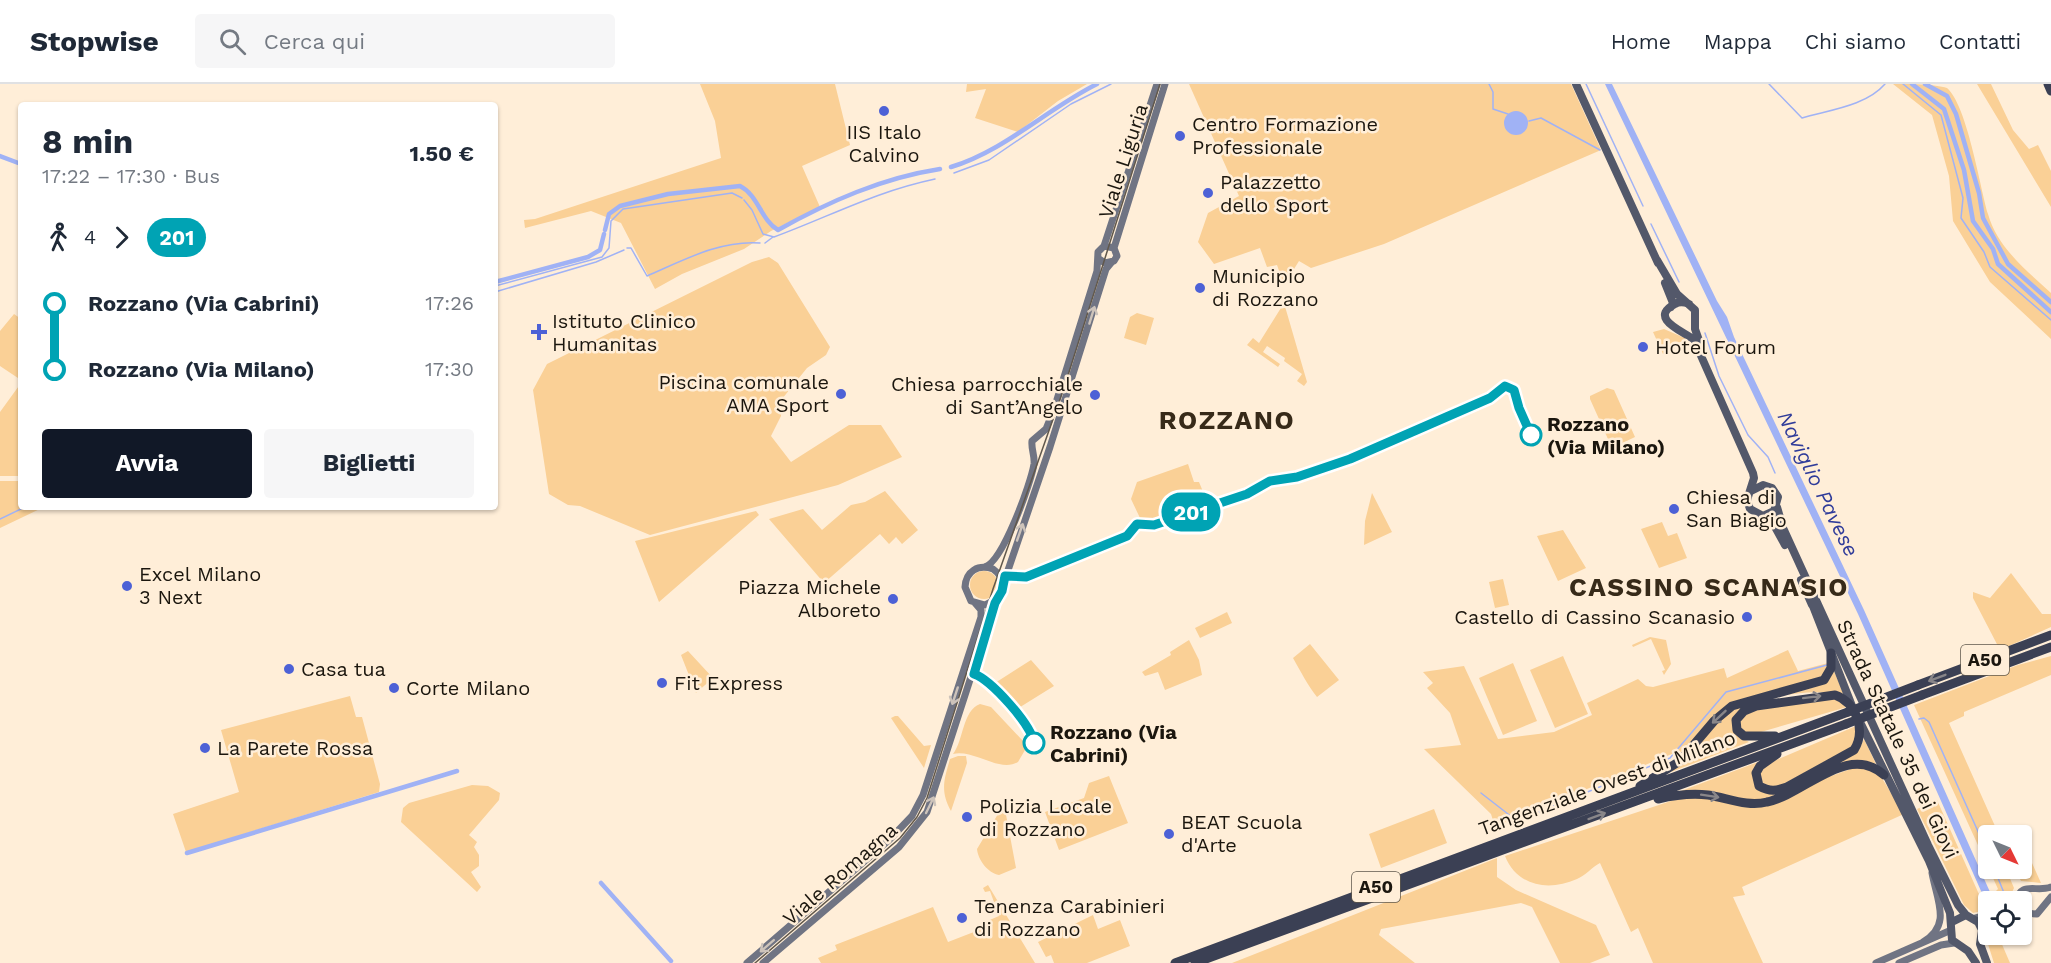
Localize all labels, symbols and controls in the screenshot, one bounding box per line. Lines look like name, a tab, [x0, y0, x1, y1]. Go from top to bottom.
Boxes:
search box	[195, 14, 615, 68]
text: Stopwise	[30, 25, 159, 58]
icon: search	[216, 25, 249, 58]
text: Cerca qui	[264, 29, 365, 54]
text: Home	[1611, 29, 1671, 54]
text: Mappa	[1704, 29, 1772, 54]
text: Chi siamo	[1805, 29, 1906, 54]
text: Contatti	[1939, 29, 2021, 54]
street label: Viale Liguria	[1093, 101, 1153, 221]
marker: IIS Italo Calvino	[877, 104, 891, 118]
place label: Centro Formazione Professionale	[1192, 112, 1378, 159]
place label: IIS Italo Calvino	[846, 120, 922, 167]
text: 8 min	[42, 122, 133, 161]
marker: Centro Formazione Professionale	[1173, 129, 1187, 143]
text: 1.50 €	[409, 141, 474, 166]
text: 17:22 – 17:30 · Bus	[42, 164, 220, 188]
place label: Palazzetto dello Sport	[1220, 170, 1329, 217]
marker: Palazzetto dello Sport	[1201, 186, 1215, 200]
icon: walk	[42, 221, 75, 254]
icon: forward	[105, 221, 138, 254]
text: 4	[84, 225, 96, 249]
text: 201	[159, 225, 194, 250]
place label: Municipio di Rozzano	[1212, 264, 1319, 311]
marker: Municipio di Rozzano	[1193, 281, 1207, 295]
text: Rozzano (Via Cabrini)	[88, 291, 320, 316]
text: 17:26	[425, 291, 474, 315]
one-way arrow	[1088, 306, 1099, 325]
place label: Istituto Clinico Humanitas	[552, 309, 696, 356]
marker: Istituto Clinico Humanitas	[530, 323, 548, 341]
place label: Hotel Forum	[1655, 335, 1776, 359]
marker: Hotel Forum	[1636, 340, 1650, 354]
text: Rozzano (Via Milano)	[88, 357, 315, 382]
text: 17:30	[425, 357, 474, 381]
place label: Piscina comunale AMA Sport	[658, 370, 830, 417]
place label: Chiesa parrocchiale di Sant’Angelo	[891, 372, 1083, 419]
marker: Piscina comunale AMA Sport	[834, 387, 848, 401]
marker: Chiesa parrocchiale di Sant’Angelo	[1088, 388, 1102, 402]
district label: ROZZANO	[1159, 405, 1295, 435]
water label: Naviglio Pavese	[1772, 407, 1864, 561]
place label: Rozzano (Via Milano)	[1547, 412, 1665, 459]
marker: Rozzano (Via Milano)	[1520, 424, 1542, 446]
button: Avvia	[42, 429, 252, 498]
button: Biglietti	[264, 429, 474, 498]
place label: Chiesa di San Biagio	[1686, 485, 1787, 532]
line badge: 201	[1156, 492, 1226, 532]
text: 201	[1173, 500, 1209, 525]
marker: Chiesa di San Biagio	[1667, 502, 1681, 516]
one-way arrow	[1015, 523, 1026, 542]
place label: Excel Milano 3 Next	[139, 562, 261, 609]
district label: CASSINO SCANASIO	[1569, 572, 1849, 602]
place label: Piazza Michele Alboreto	[738, 575, 881, 622]
marker: Excel Milano 3 Next	[120, 579, 134, 593]
marker: Piazza Michele Alboreto	[886, 592, 900, 606]
place label: Castello di Cassino Scanasio	[1454, 605, 1735, 629]
marker: Castello di Cassino Scanasio	[1740, 610, 1754, 624]
street label: Strada Statale 35 dei Giovi	[1832, 616, 1964, 862]
road number: A50	[1961, 645, 2009, 675]
place label: Casa tua	[301, 657, 386, 681]
marker: Casa tua	[282, 662, 296, 676]
place label: Fit Express	[674, 671, 783, 695]
one-way arrow	[1929, 674, 1947, 685]
place label: Corte Milano	[406, 676, 530, 700]
marker: Fit Express	[655, 676, 669, 690]
marker: Corte Milano	[387, 681, 401, 695]
one-way arrow	[949, 686, 960, 705]
one-way arrow	[1802, 691, 1822, 702]
one-way arrow	[1712, 709, 1727, 723]
place label: Rozzano (Via Cabrini)	[1050, 720, 1177, 767]
street label: Tangenziale Ovest di Milano	[1475, 725, 1739, 841]
marker: Rozzano (Via Cabrini)	[1023, 732, 1045, 754]
place label: La Parete Rossa	[217, 736, 373, 760]
marker: La Parete Rossa	[198, 741, 212, 755]
one-way arrow	[1700, 791, 1720, 802]
place label: Polizia Locale di Rozzano	[979, 794, 1112, 841]
one-way arrow	[925, 796, 937, 814]
marker: Polizia Locale di Rozzano	[960, 810, 974, 824]
place label: BEAT Scuola d'Arte	[1181, 810, 1302, 857]
one-way arrow	[1587, 810, 1605, 821]
street label: Viale Romagna	[778, 818, 902, 930]
north arrow	[1978, 825, 2032, 879]
map controls	[1978, 825, 2032, 945]
marker: BEAT Scuola d'Arte	[1162, 827, 1176, 841]
road number: A50	[1352, 872, 1400, 902]
button: locate	[1978, 891, 2032, 945]
place label: Tenenza Carabinieri di Rozzano	[974, 894, 1165, 941]
marker: Tenenza Carabinieri di Rozzano	[955, 911, 969, 925]
one-way arrow	[759, 939, 774, 953]

